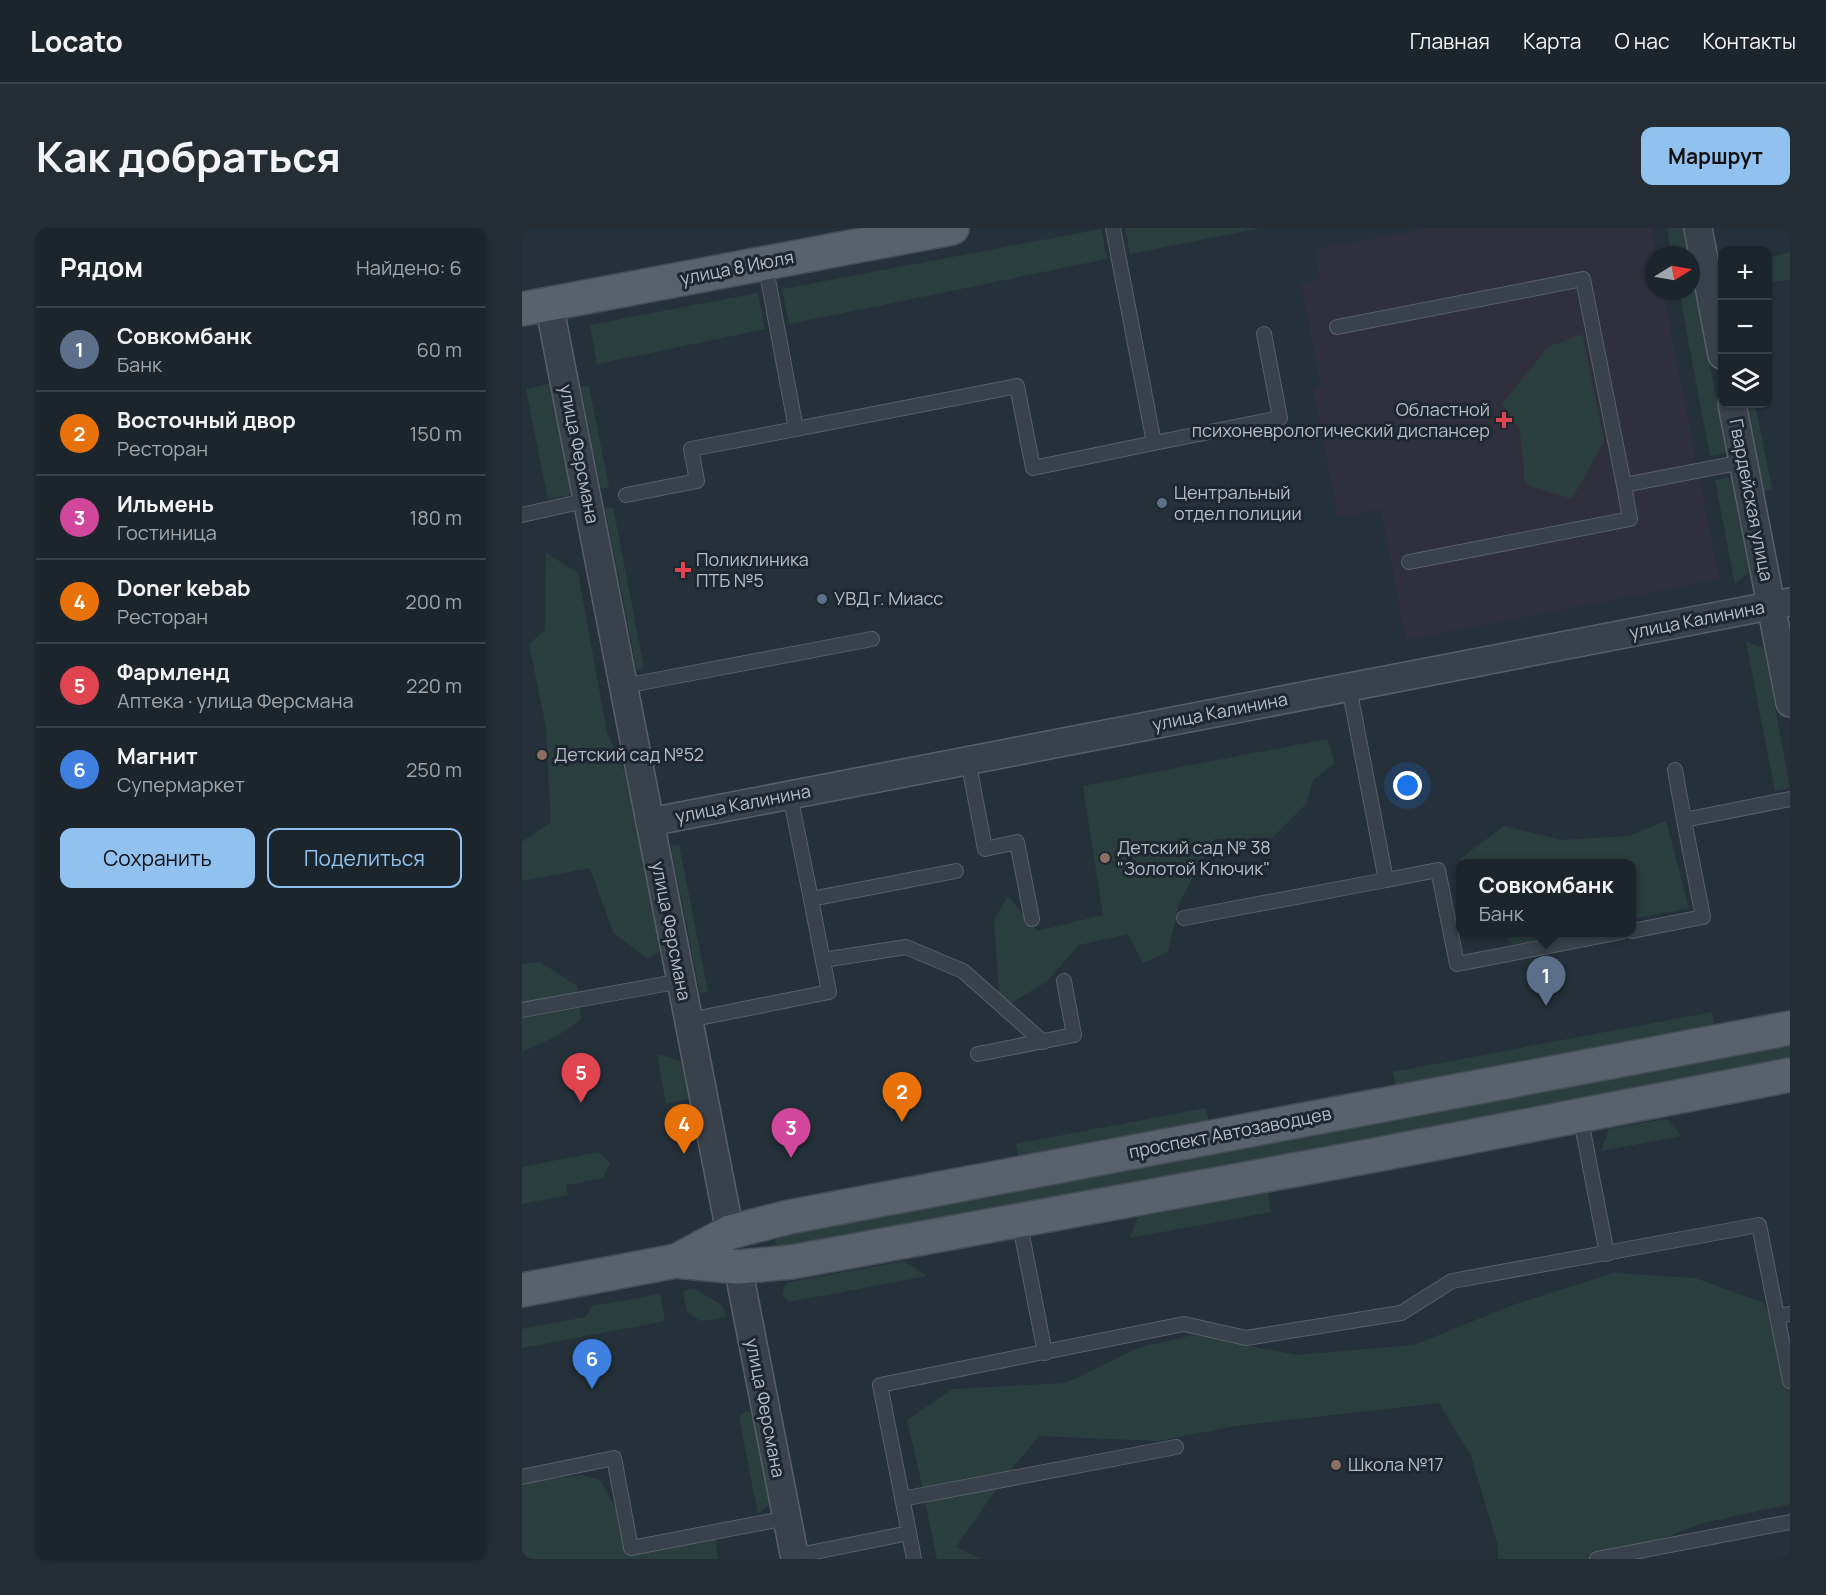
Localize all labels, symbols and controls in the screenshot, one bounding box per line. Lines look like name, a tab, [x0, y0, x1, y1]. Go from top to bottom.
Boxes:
text: Locato	[30, 22, 123, 60]
text: Главная	[1410, 27, 1490, 55]
text: Карта	[1523, 27, 1581, 55]
text: О нас	[1614, 27, 1670, 55]
text: Контакты	[1703, 27, 1796, 55]
text: Как добраться	[36, 127, 341, 185]
button: Маршрут	[1641, 127, 1790, 185]
street label: улица 8 Июля	[678, 244, 796, 290]
north arrow	[1646, 246, 1700, 300]
map controls	[1718, 246, 1772, 408]
button: +	[1718, 246, 1772, 300]
text: Рядом	[60, 249, 143, 285]
text: Найдено: 6	[356, 254, 462, 281]
button: −	[1718, 300, 1772, 354]
text: Совкомбанк	[117, 321, 252, 351]
text: 1	[75, 336, 84, 363]
text: 60 m	[416, 336, 462, 363]
text: Банк	[117, 351, 162, 378]
button: layers	[1718, 354, 1772, 408]
street label: улица Ферсмана	[555, 382, 605, 526]
place label: Областной психоневрологический диспансер	[1192, 397, 1490, 442]
text: Восточный двор	[117, 405, 296, 435]
marker: Областной психоневрологический диспансер	[1495, 411, 1513, 429]
street label: Гвардейская улица	[1724, 417, 1779, 583]
text: 2	[74, 420, 85, 447]
text: 150 m	[409, 420, 462, 447]
text: Ресторан	[117, 435, 208, 462]
place label: Центральный отдел полиции	[1174, 480, 1302, 525]
text: Ильмень	[117, 489, 214, 519]
marker: Центральный отдел полиции	[1155, 496, 1169, 510]
text: 3	[74, 504, 85, 531]
text: 180 m	[409, 504, 462, 531]
text: Гостиница	[117, 519, 217, 546]
place label: Поликлиника ПТБ №5	[696, 547, 809, 592]
marker: Поликлиника ПТБ №5	[674, 561, 692, 579]
text: Doner kebab	[117, 573, 251, 603]
place label: УВД г. Миасс	[834, 586, 943, 610]
text: 4	[73, 588, 86, 615]
text: 200 m	[405, 588, 462, 615]
marker: УВД г. Миасс	[815, 592, 829, 606]
street label: улица Калинина	[1627, 594, 1766, 644]
text: Ресторан	[117, 603, 208, 630]
text: Фармленд	[117, 657, 230, 687]
text: 5	[74, 672, 85, 699]
text: 220 m	[406, 672, 462, 699]
street label: улица Калинина	[1150, 686, 1289, 736]
text: Аптека · улица Ферсмана	[117, 687, 354, 714]
text: Магнит	[117, 741, 198, 771]
place label: Детский сад №52	[554, 742, 704, 766]
marker: Детский сад №52	[535, 748, 549, 762]
text: 6	[73, 756, 86, 783]
text: 250 m	[406, 756, 462, 783]
text: Супермаркет	[117, 771, 245, 798]
your location	[1393, 771, 1422, 800]
street label: улица Калинина	[673, 778, 812, 828]
button: Сохранить	[60, 828, 255, 888]
button: Поделиться	[267, 828, 462, 888]
place label: Детский сад № 38 "Золотой Ключик"	[1117, 835, 1271, 880]
marker: Детский сад № 38 "Золотой Ключик"	[1098, 851, 1112, 865]
street label: улица Ферсмана	[647, 859, 697, 1003]
popup	[1456, 859, 1636, 937]
text: Совкомбанк	[1479, 870, 1613, 900]
text: Банк	[1479, 900, 1524, 927]
pin: 1	[1526, 956, 1566, 1006]
pin: 5	[562, 1054, 600, 1103]
pin: 2	[882, 1072, 922, 1122]
street label: проспект Автозаводцев	[1126, 1101, 1333, 1163]
pin: 4	[664, 1104, 704, 1154]
pin: 3	[772, 1108, 810, 1158]
street label: улица Ферсмана	[741, 1336, 791, 1480]
pin: 6	[572, 1340, 612, 1389]
place label: Школа №17	[1348, 1452, 1444, 1476]
marker: Школа №17	[1329, 1458, 1343, 1472]

